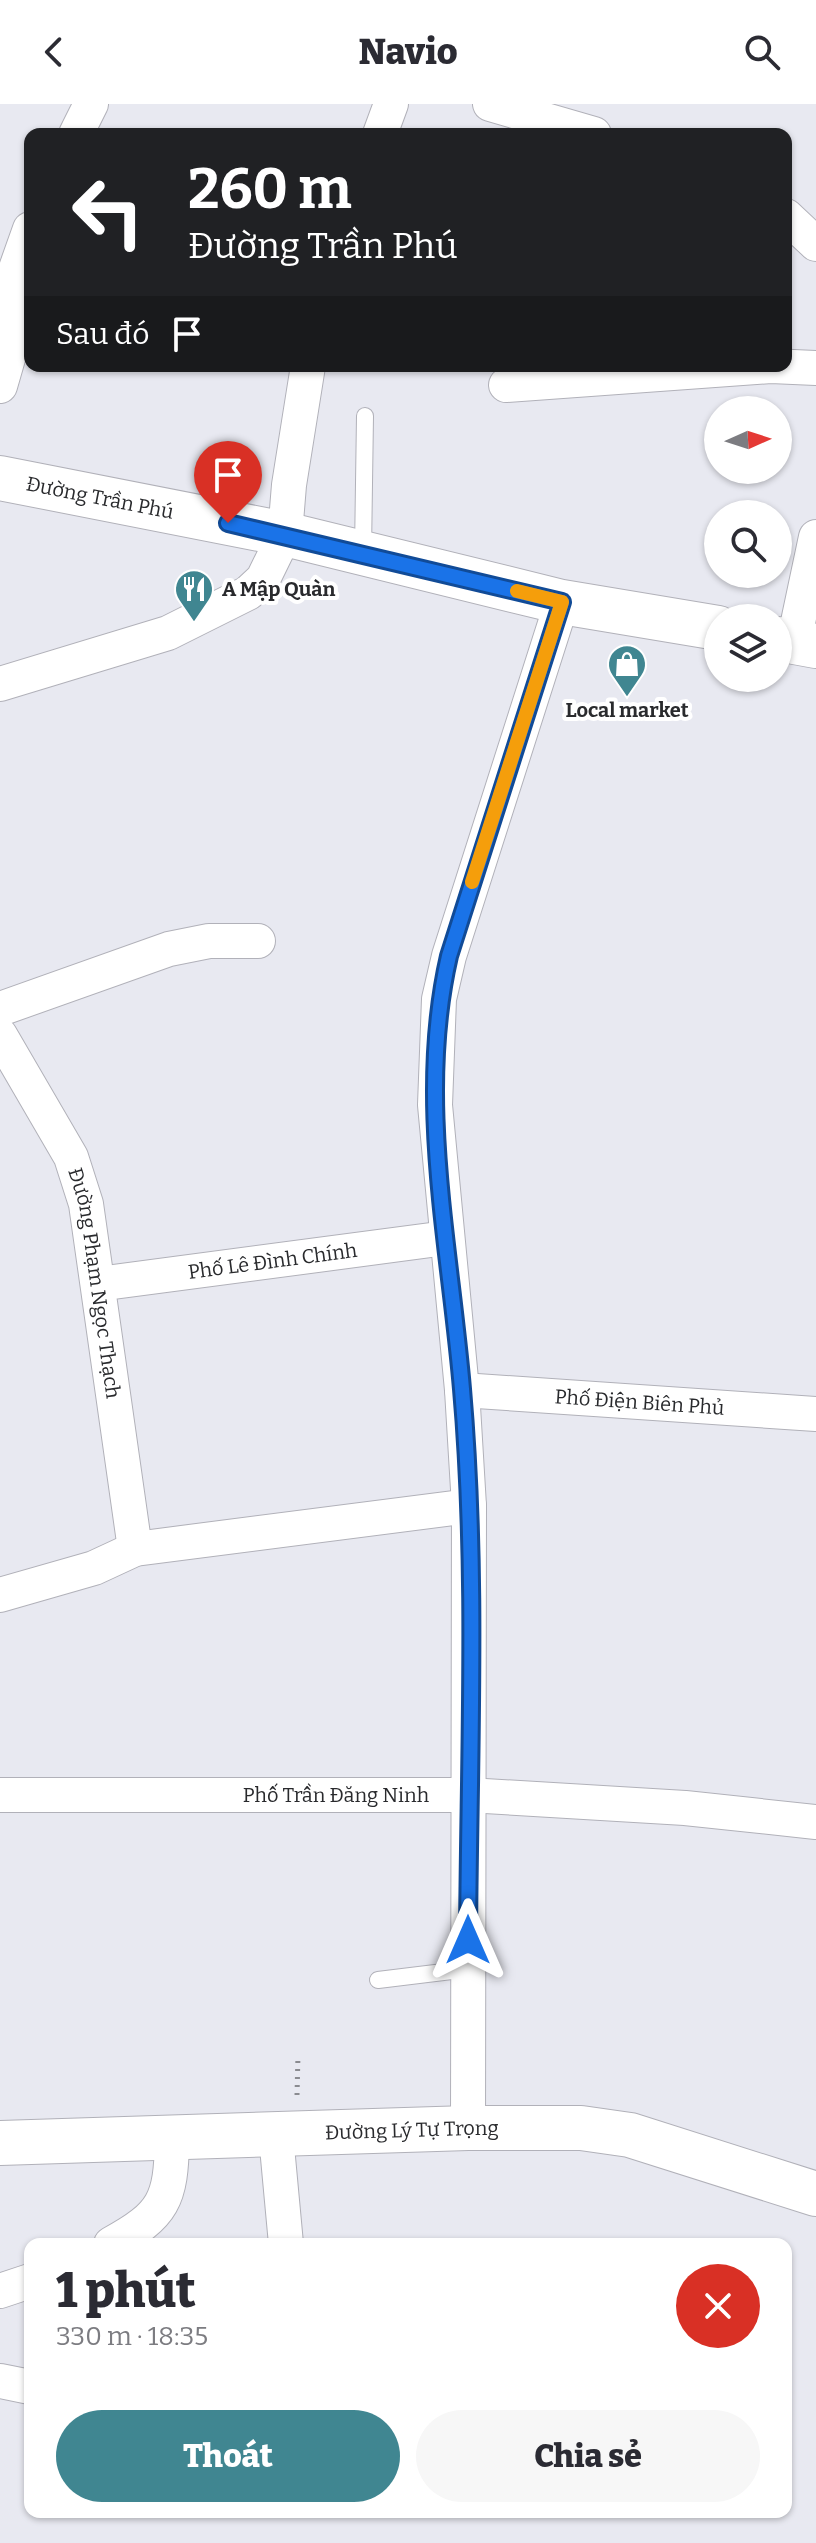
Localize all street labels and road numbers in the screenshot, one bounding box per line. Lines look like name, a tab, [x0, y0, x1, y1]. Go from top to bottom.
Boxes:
street label: Đường Trần Phú	[24, 471, 176, 524]
street label: Đường Phạm Ngọc Thạch	[63, 1165, 126, 1401]
street label: Phố Lê Đình Chính	[186, 1238, 359, 1284]
street label: Phố Điện Biên Phủ	[554, 1384, 725, 1420]
street label: Phố Trần Đăng Ninh	[243, 1783, 430, 1807]
street label: Đường Lý Tự Trọng	[325, 2116, 499, 2145]

